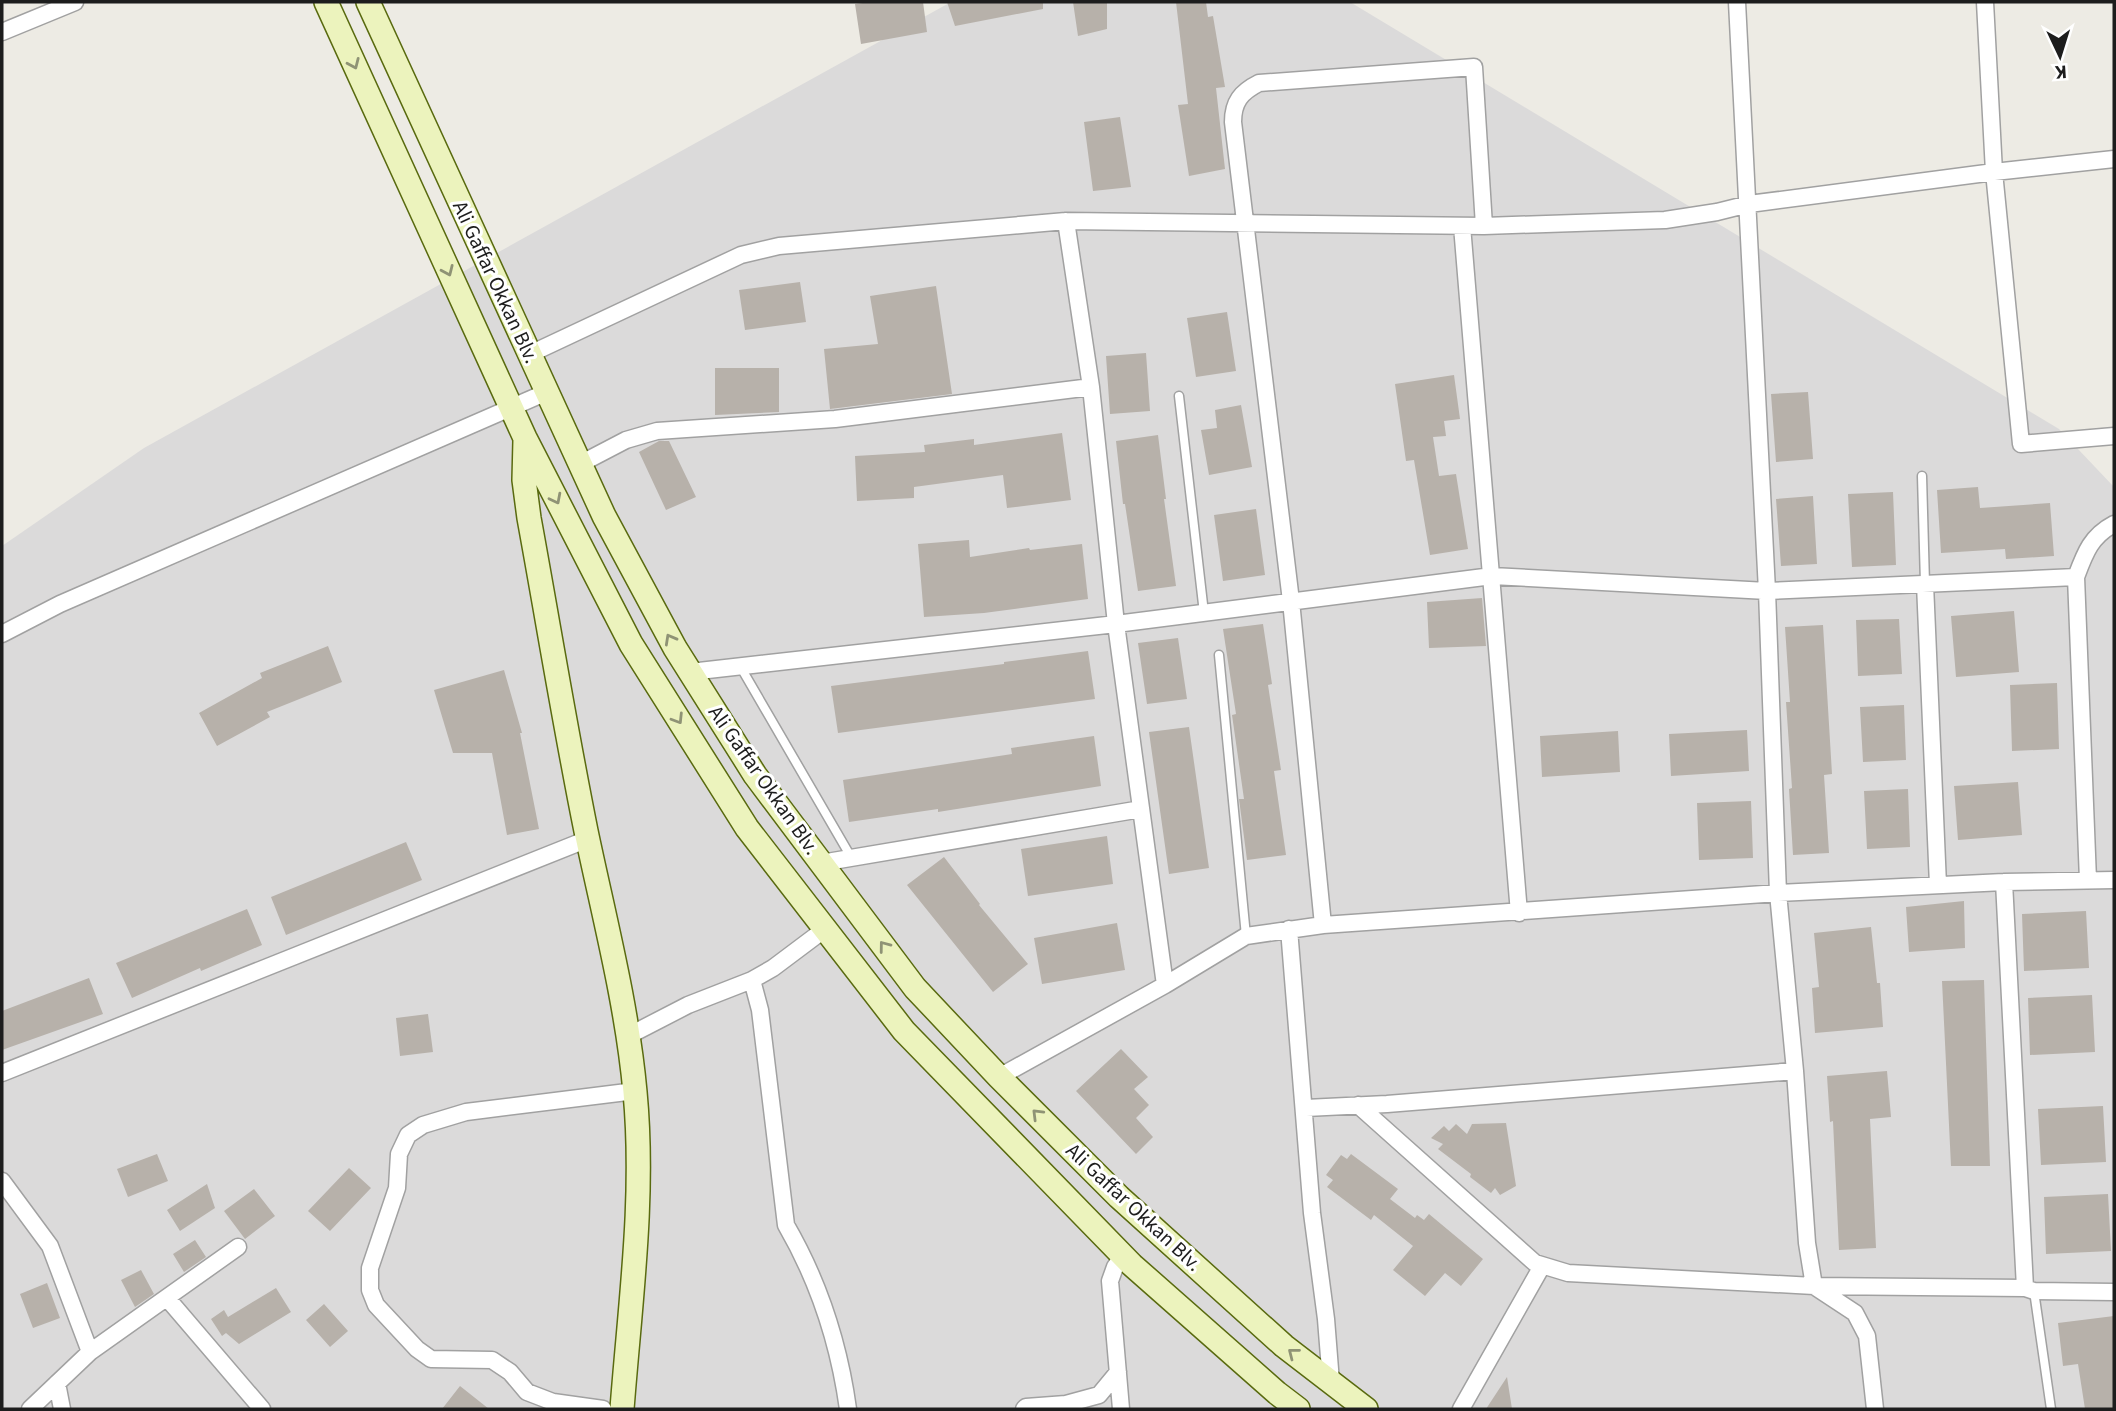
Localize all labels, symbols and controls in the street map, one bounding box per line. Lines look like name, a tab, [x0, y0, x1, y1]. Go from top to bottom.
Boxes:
north arrow	[2025, 21, 2095, 91]
one-way arrow	[346, 57, 360, 69]
text: K	[2054, 58, 2068, 85]
street label: Ali Gaffar Okkan Blv.	[445, 196, 547, 368]
one-way arrow	[440, 264, 454, 276]
one-way arrow	[548, 492, 562, 504]
one-way arrow	[665, 634, 678, 646]
street label: Ali Gaffar Okkan Blv.	[701, 699, 827, 861]
one-way arrow	[670, 711, 683, 724]
one-way arrow	[880, 941, 892, 954]
one-way arrow	[1032, 1110, 1045, 1123]
street label: Ali Gaffar Okkan Blv.	[1059, 1136, 1209, 1278]
one-way arrow	[1288, 1348, 1301, 1361]

